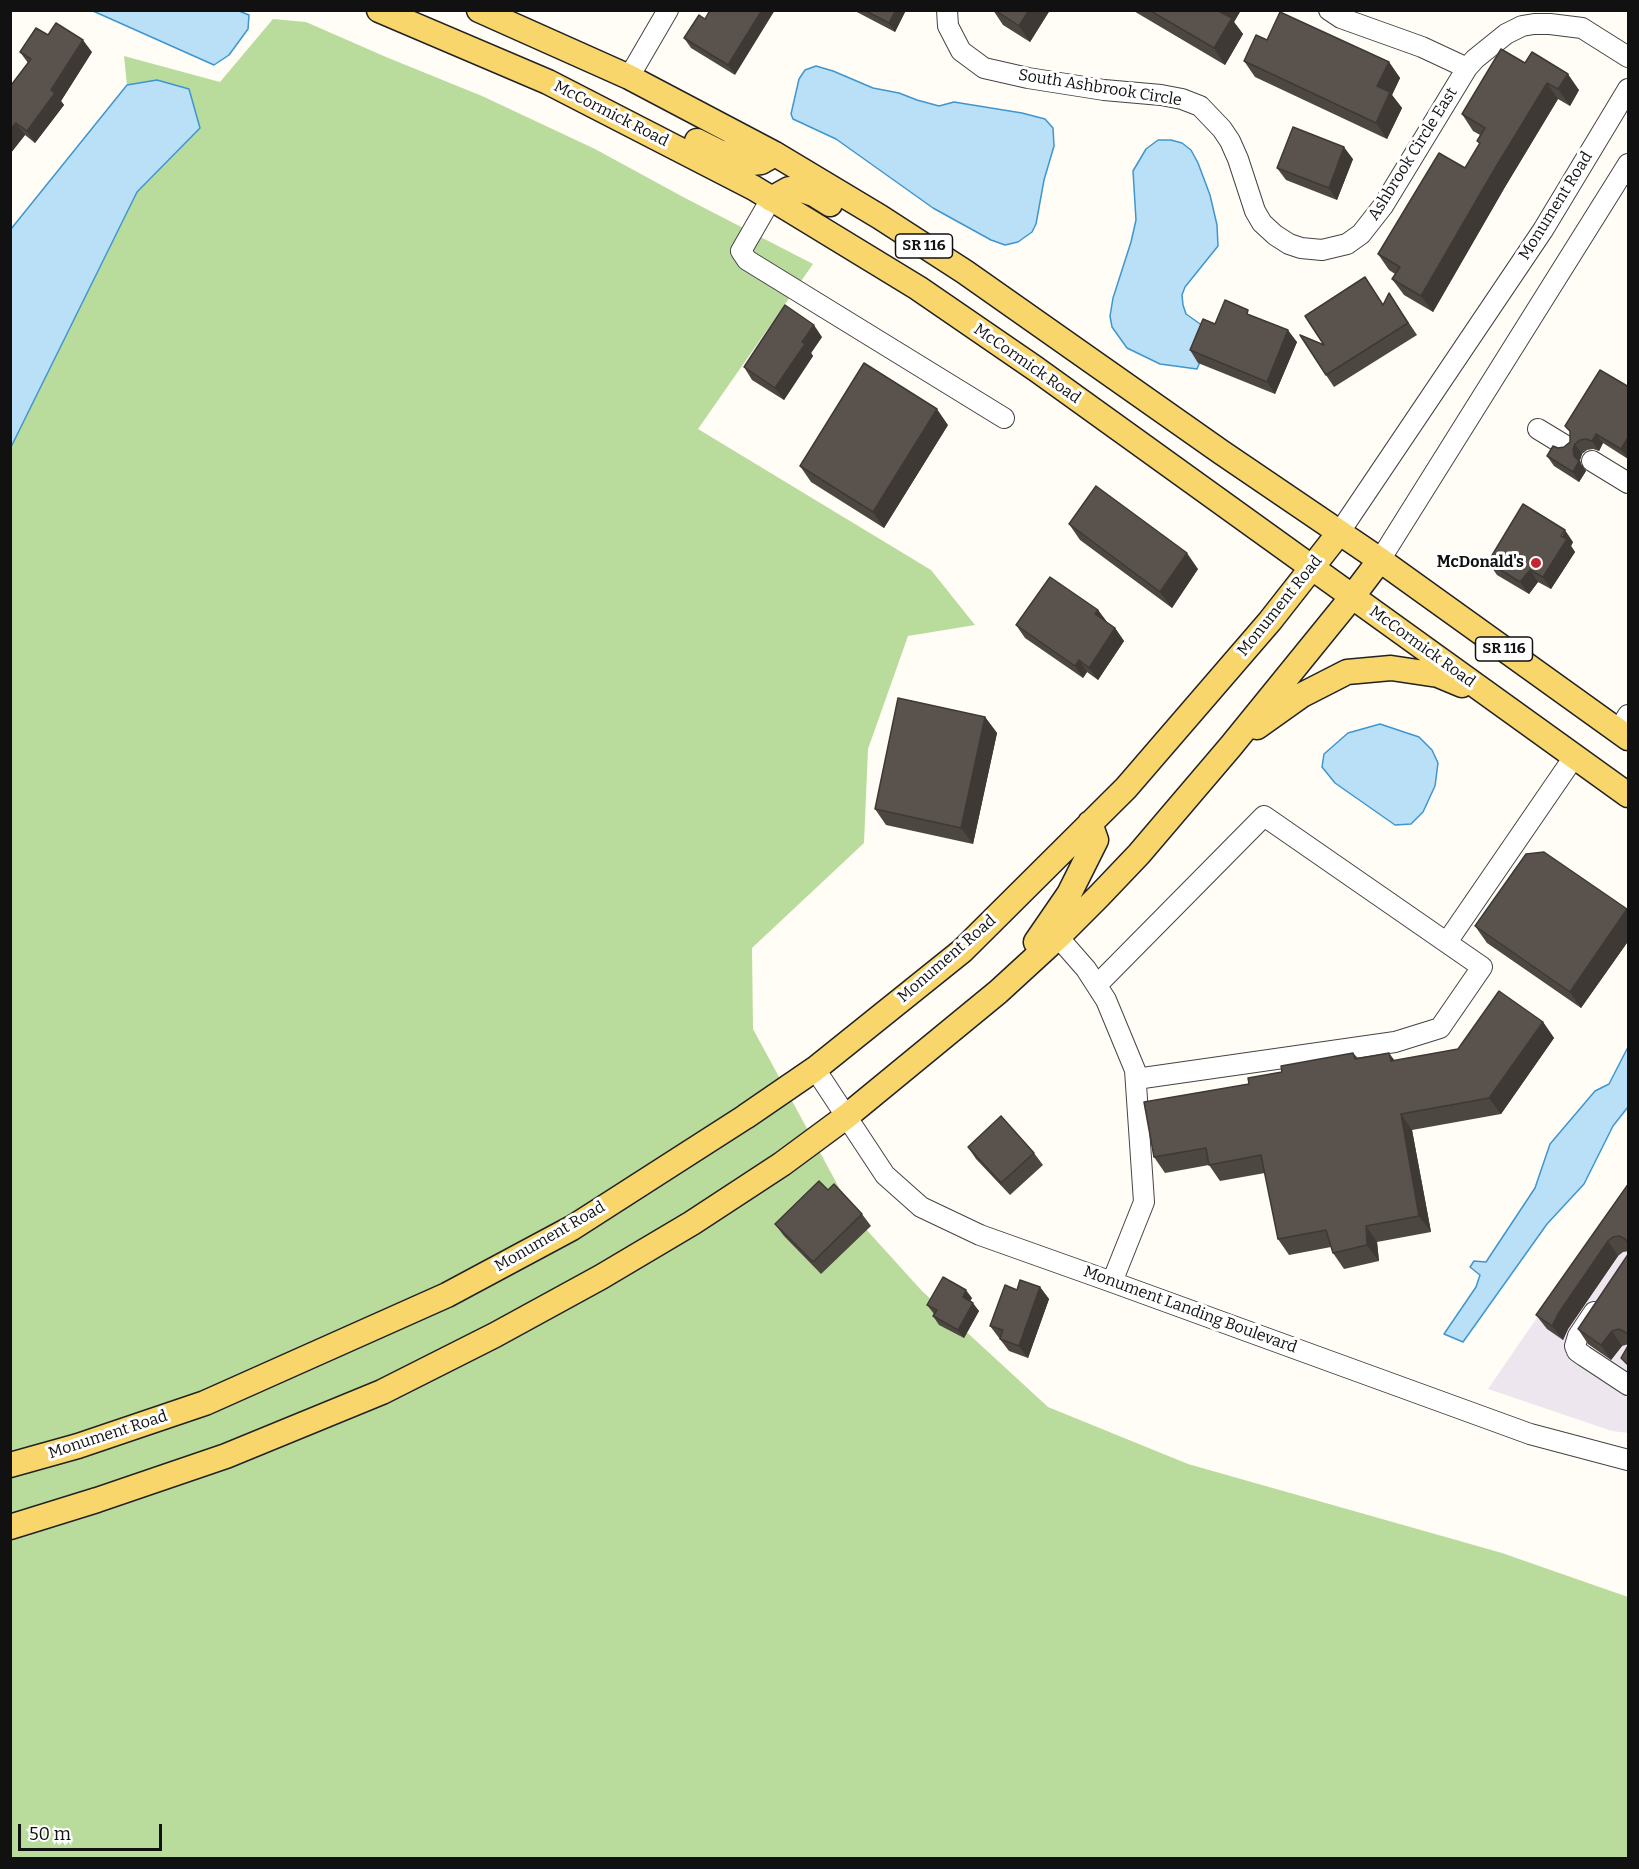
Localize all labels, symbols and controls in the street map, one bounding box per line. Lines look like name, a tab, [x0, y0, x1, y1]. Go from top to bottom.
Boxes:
street label: South Ashbrook Circle	[1017, 66, 1183, 110]
street label: McCormick Road	[551, 77, 671, 151]
street label: Ashbrook Circle East	[1364, 84, 1462, 224]
street label: Monument Road	[1515, 148, 1597, 264]
road number: SR 116	[896, 234, 952, 258]
street label: McCormick Road	[970, 320, 1084, 408]
street label: Monument Road	[1234, 552, 1326, 660]
place label: McDonald's	[1437, 553, 1524, 573]
marker: McDonald's	[1529, 556, 1543, 570]
street label: McCormick Road	[1365, 602, 1479, 692]
road number: SR 116	[1476, 637, 1532, 661]
street label: Monument Road	[894, 911, 1000, 1007]
street label: Monument Road	[492, 1198, 608, 1276]
street label: Monument Landing Boulevard	[1081, 1262, 1299, 1358]
street label: Monument Road	[46, 1407, 170, 1463]
scale bar	[21, 1812, 165, 1850]
text: 50 m	[29, 1823, 71, 1845]

